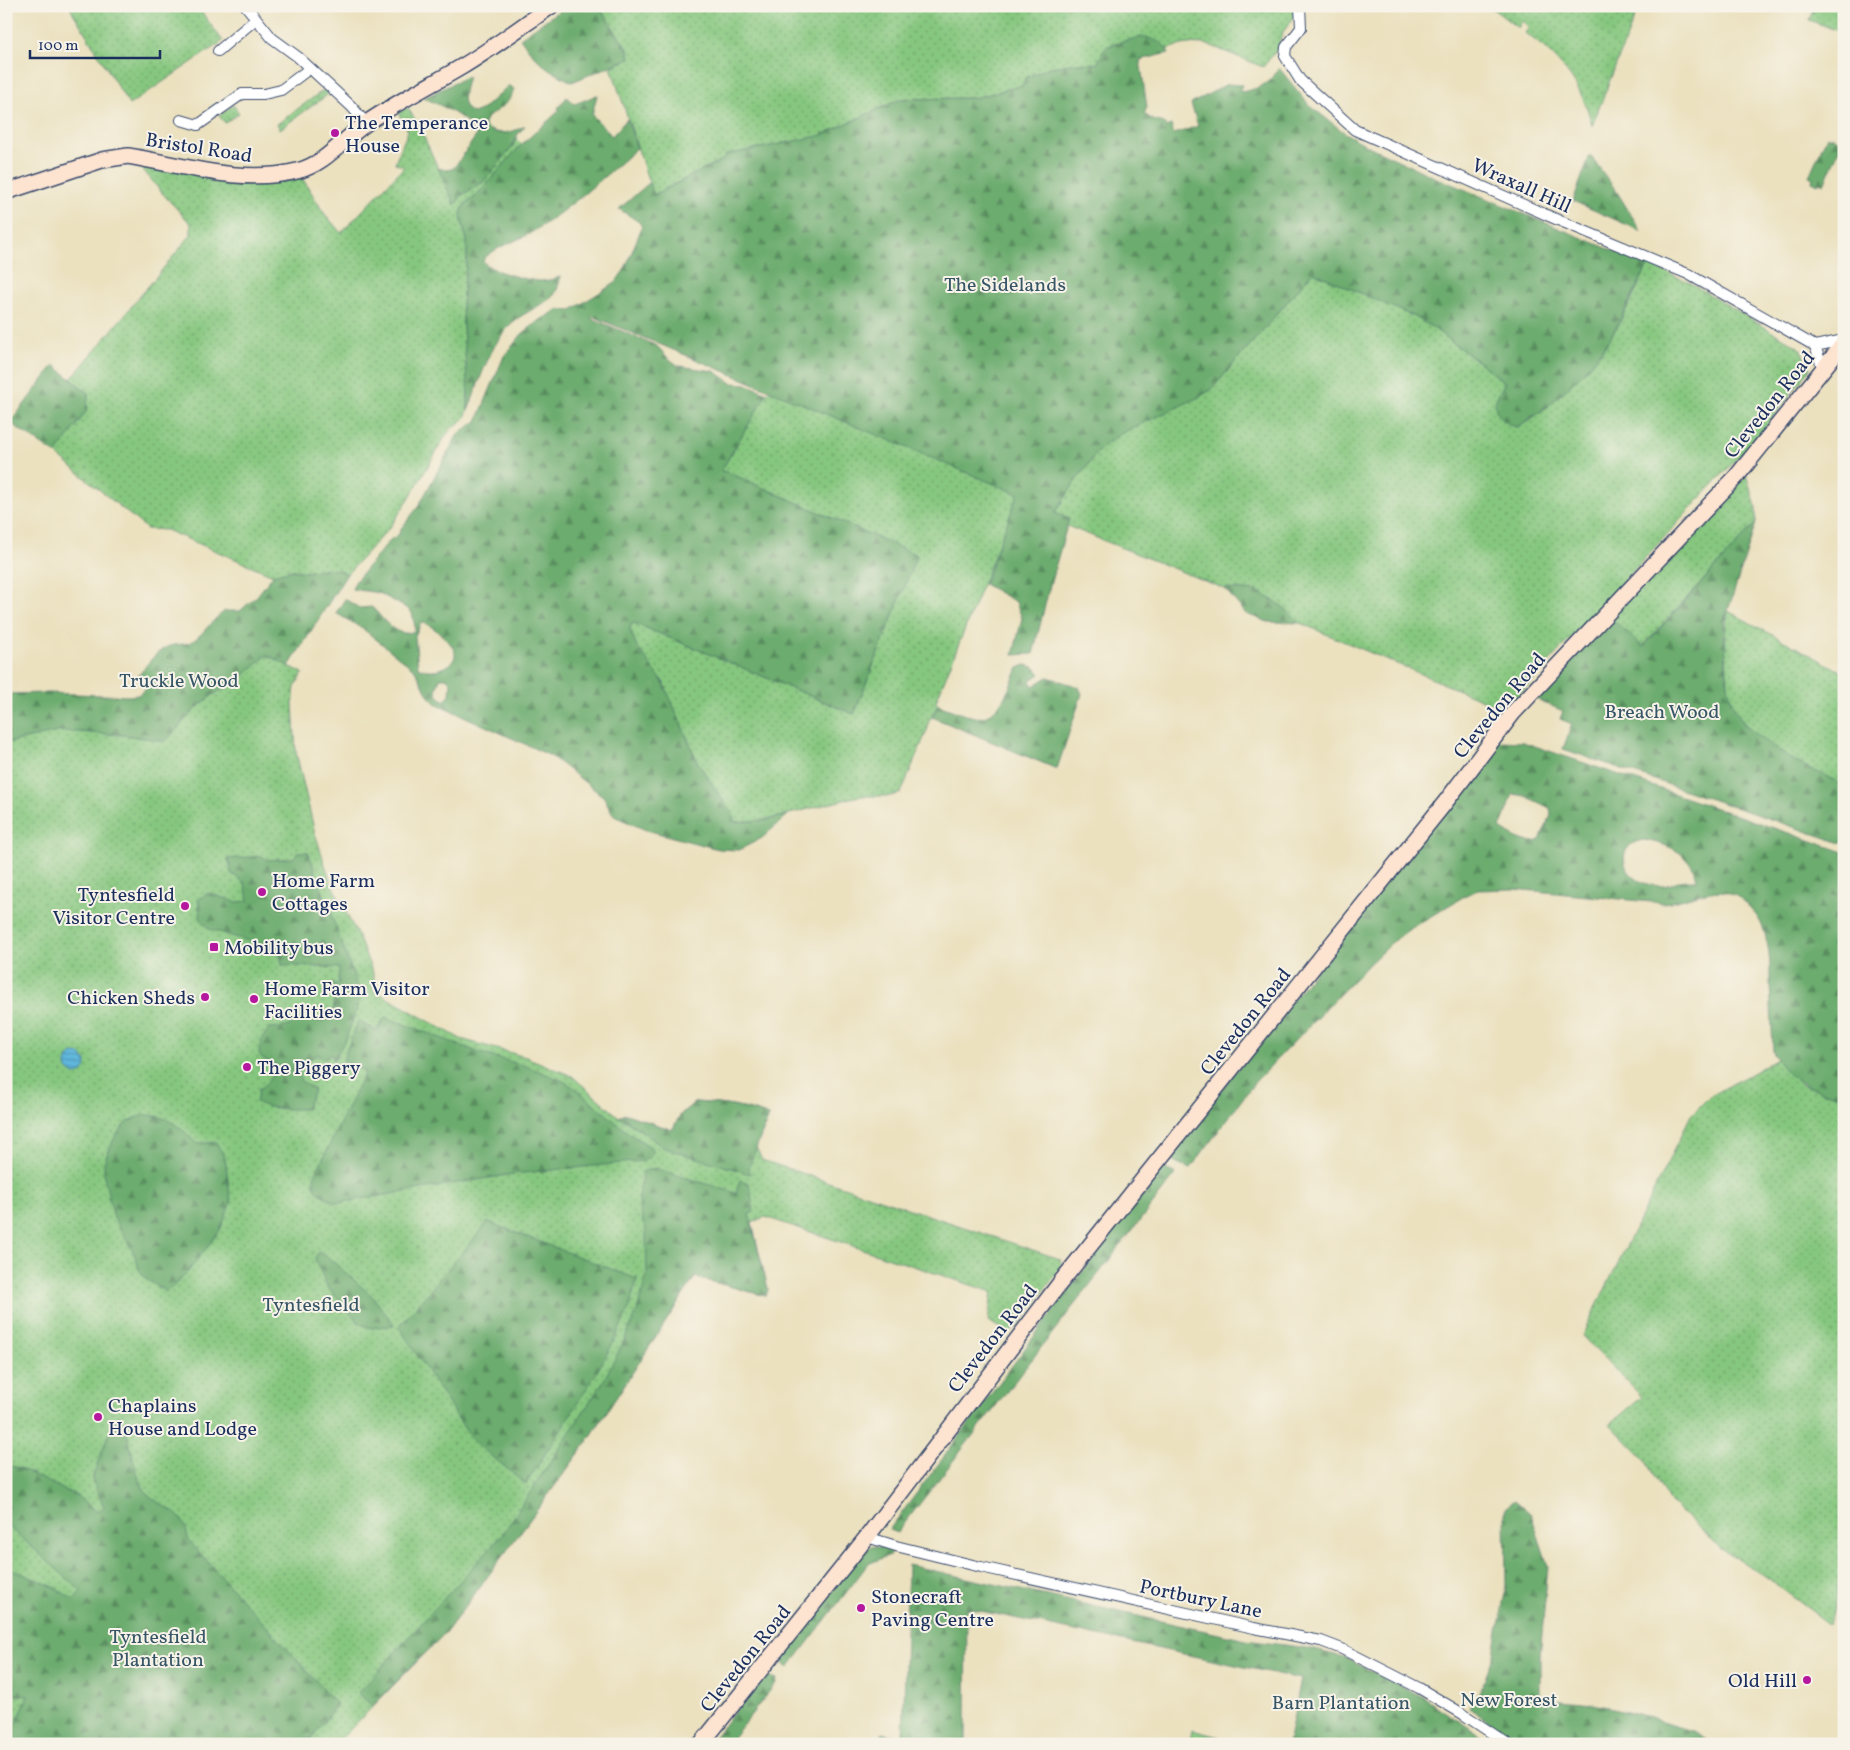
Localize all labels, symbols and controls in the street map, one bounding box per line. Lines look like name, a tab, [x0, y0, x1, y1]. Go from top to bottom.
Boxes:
scale bar	[30, 28, 160, 60]
text: 100 m	[38, 36, 78, 57]
place label: The Temperance House	[345, 110, 488, 161]
street label: Bristol Road	[143, 127, 254, 171]
marker: The Temperance House	[329, 127, 341, 139]
street label: Wraxall Hill	[1467, 152, 1576, 221]
park label: The Sidelands	[944, 272, 1066, 300]
street label: Clevedon Road	[1718, 345, 1823, 465]
street label: Clevedon Road	[1448, 647, 1553, 766]
park label: Truckle Wood	[119, 668, 239, 696]
park label: Breach Wood	[1604, 699, 1720, 727]
place label: Home Farm Cottages	[272, 868, 375, 919]
place label: Tyntesfield Visitor Centre	[52, 882, 175, 933]
marker: Home Farm Cottages	[256, 886, 268, 898]
marker: Tyntesfield Visitor Centre	[179, 900, 191, 912]
place label: Mobility bus	[224, 935, 334, 963]
marker: Mobility bus	[208, 941, 220, 953]
street label: Clevedon Road	[1194, 962, 1299, 1082]
place label: Home Farm Visitor Facilities	[264, 976, 430, 1027]
place label: Chicken Sheds	[67, 985, 195, 1013]
marker: Chicken Sheds	[199, 991, 211, 1003]
marker: Home Farm Visitor Facilities	[248, 993, 260, 1005]
place label: The Piggery	[257, 1055, 361, 1083]
marker: The Piggery	[241, 1061, 253, 1073]
street label: Clevedon Road	[942, 1279, 1045, 1400]
park label: Tyntesfield	[262, 1292, 360, 1320]
place label: Chaplains House and Lodge	[108, 1393, 257, 1444]
marker: Chaplains House and Lodge	[92, 1411, 104, 1423]
street label: Portbury Lane	[1137, 1573, 1264, 1627]
place label: Stonecraft Paving Centre	[871, 1584, 994, 1635]
street label: Clevedon Road	[694, 1599, 799, 1719]
marker: Stonecraft Paving Centre	[855, 1602, 867, 1614]
park label: Tyntesfield Plantation	[109, 1624, 207, 1675]
place label: Old Hill	[1728, 1668, 1797, 1696]
marker: Old Hill	[1801, 1674, 1813, 1686]
park label: New Forest	[1460, 1687, 1558, 1715]
park label: Barn Plantation	[1272, 1690, 1410, 1718]

